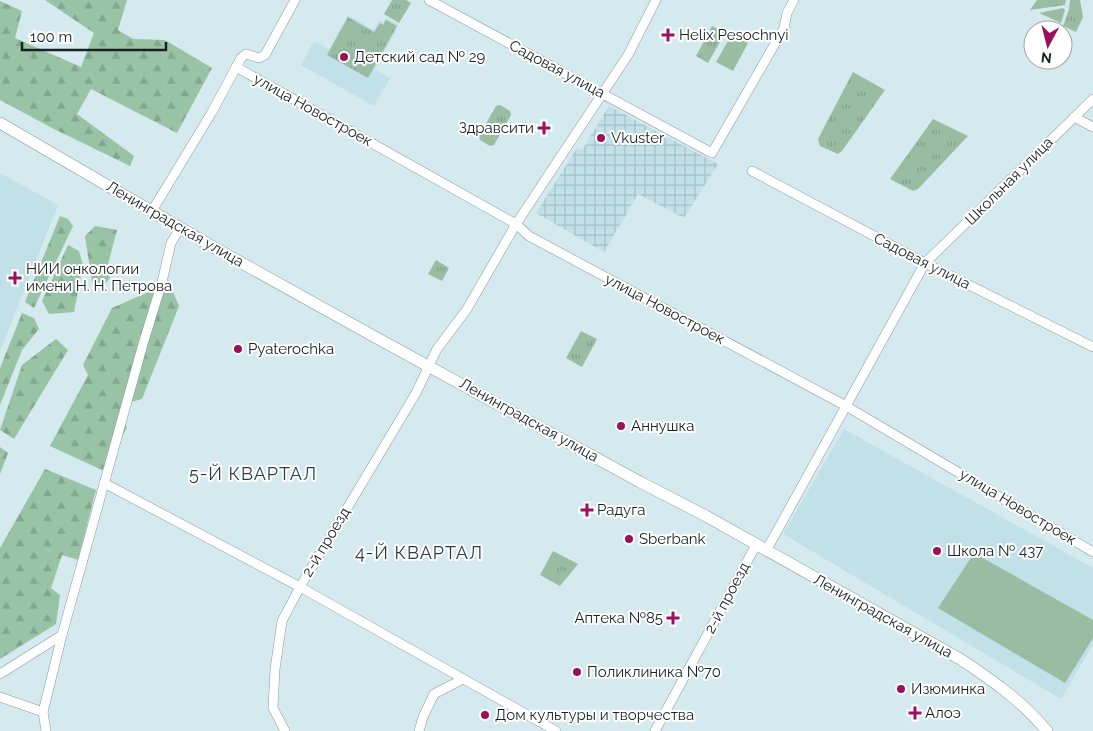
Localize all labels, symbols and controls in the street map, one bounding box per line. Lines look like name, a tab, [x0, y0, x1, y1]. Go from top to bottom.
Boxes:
scale bar	[22, 20, 166, 52]
north arrow	[1023, 20, 1073, 70]
place label: Helix Pesochnyi	[679, 26, 789, 44]
text: 100 m	[30, 28, 72, 46]
marker: Helix Pesochnyi	[661, 28, 675, 42]
street label: Садовая улица	[506, 36, 608, 102]
place label: Детский сад № 29	[354, 48, 486, 66]
text: N	[1040, 49, 1053, 66]
marker: Детский сад № 29	[338, 51, 350, 63]
street label: улица Новостроек	[250, 70, 376, 150]
place label: Здравсити	[459, 119, 534, 137]
marker: Здравсити	[538, 122, 550, 134]
place label: Vkuster	[611, 129, 665, 147]
marker: Vkuster	[595, 132, 607, 144]
street label: Школьная улица	[961, 133, 1057, 229]
street label: Ленинградская улица	[103, 177, 247, 271]
street label: Садовая улица	[871, 229, 973, 293]
place label: НИИ онкологии имени Н. Н. Петрова	[26, 260, 172, 295]
street label: улица Новостроек	[602, 270, 728, 348]
marker: НИИ онкологии имени Н. Н. Петрова	[8, 271, 22, 285]
place label: Pyaterochka	[248, 340, 334, 358]
marker: Pyaterochka	[232, 343, 244, 355]
street label: Ленинградская улица	[456, 374, 602, 466]
place label: Аннушка	[631, 417, 695, 435]
marker: Аннушка	[615, 420, 627, 432]
district label: 5-Й КВАРТАЛ	[189, 463, 317, 484]
street label: улица Новостроек	[956, 465, 1080, 549]
place label: Радуга	[597, 501, 646, 519]
street label: 2-й проезд	[298, 504, 354, 580]
marker: Радуга	[581, 504, 593, 516]
place label: Sberbank	[639, 530, 706, 548]
marker: Sberbank	[623, 533, 635, 545]
district label: 4-Й КВАРТАЛ	[355, 542, 483, 563]
place label: Школа № 437	[947, 542, 1043, 560]
marker: Школа № 437	[931, 545, 943, 557]
street label: 2-й проезд	[701, 559, 753, 637]
street label: Ленинградская улица	[810, 570, 956, 662]
place label: Аптека №85	[574, 609, 663, 627]
marker: Аптека №85	[667, 612, 679, 624]
place label: Поликлиника №70	[587, 663, 721, 681]
marker: Поликлиника №70	[571, 666, 583, 678]
place label: Изюминка	[911, 680, 985, 698]
marker: Изюминка	[895, 683, 907, 695]
place label: Алоэ	[925, 704, 961, 722]
place label: Дом культуры и творчества	[495, 706, 694, 724]
marker: Алоэ	[909, 707, 921, 719]
marker: Дом культуры и творчества	[479, 709, 491, 721]

